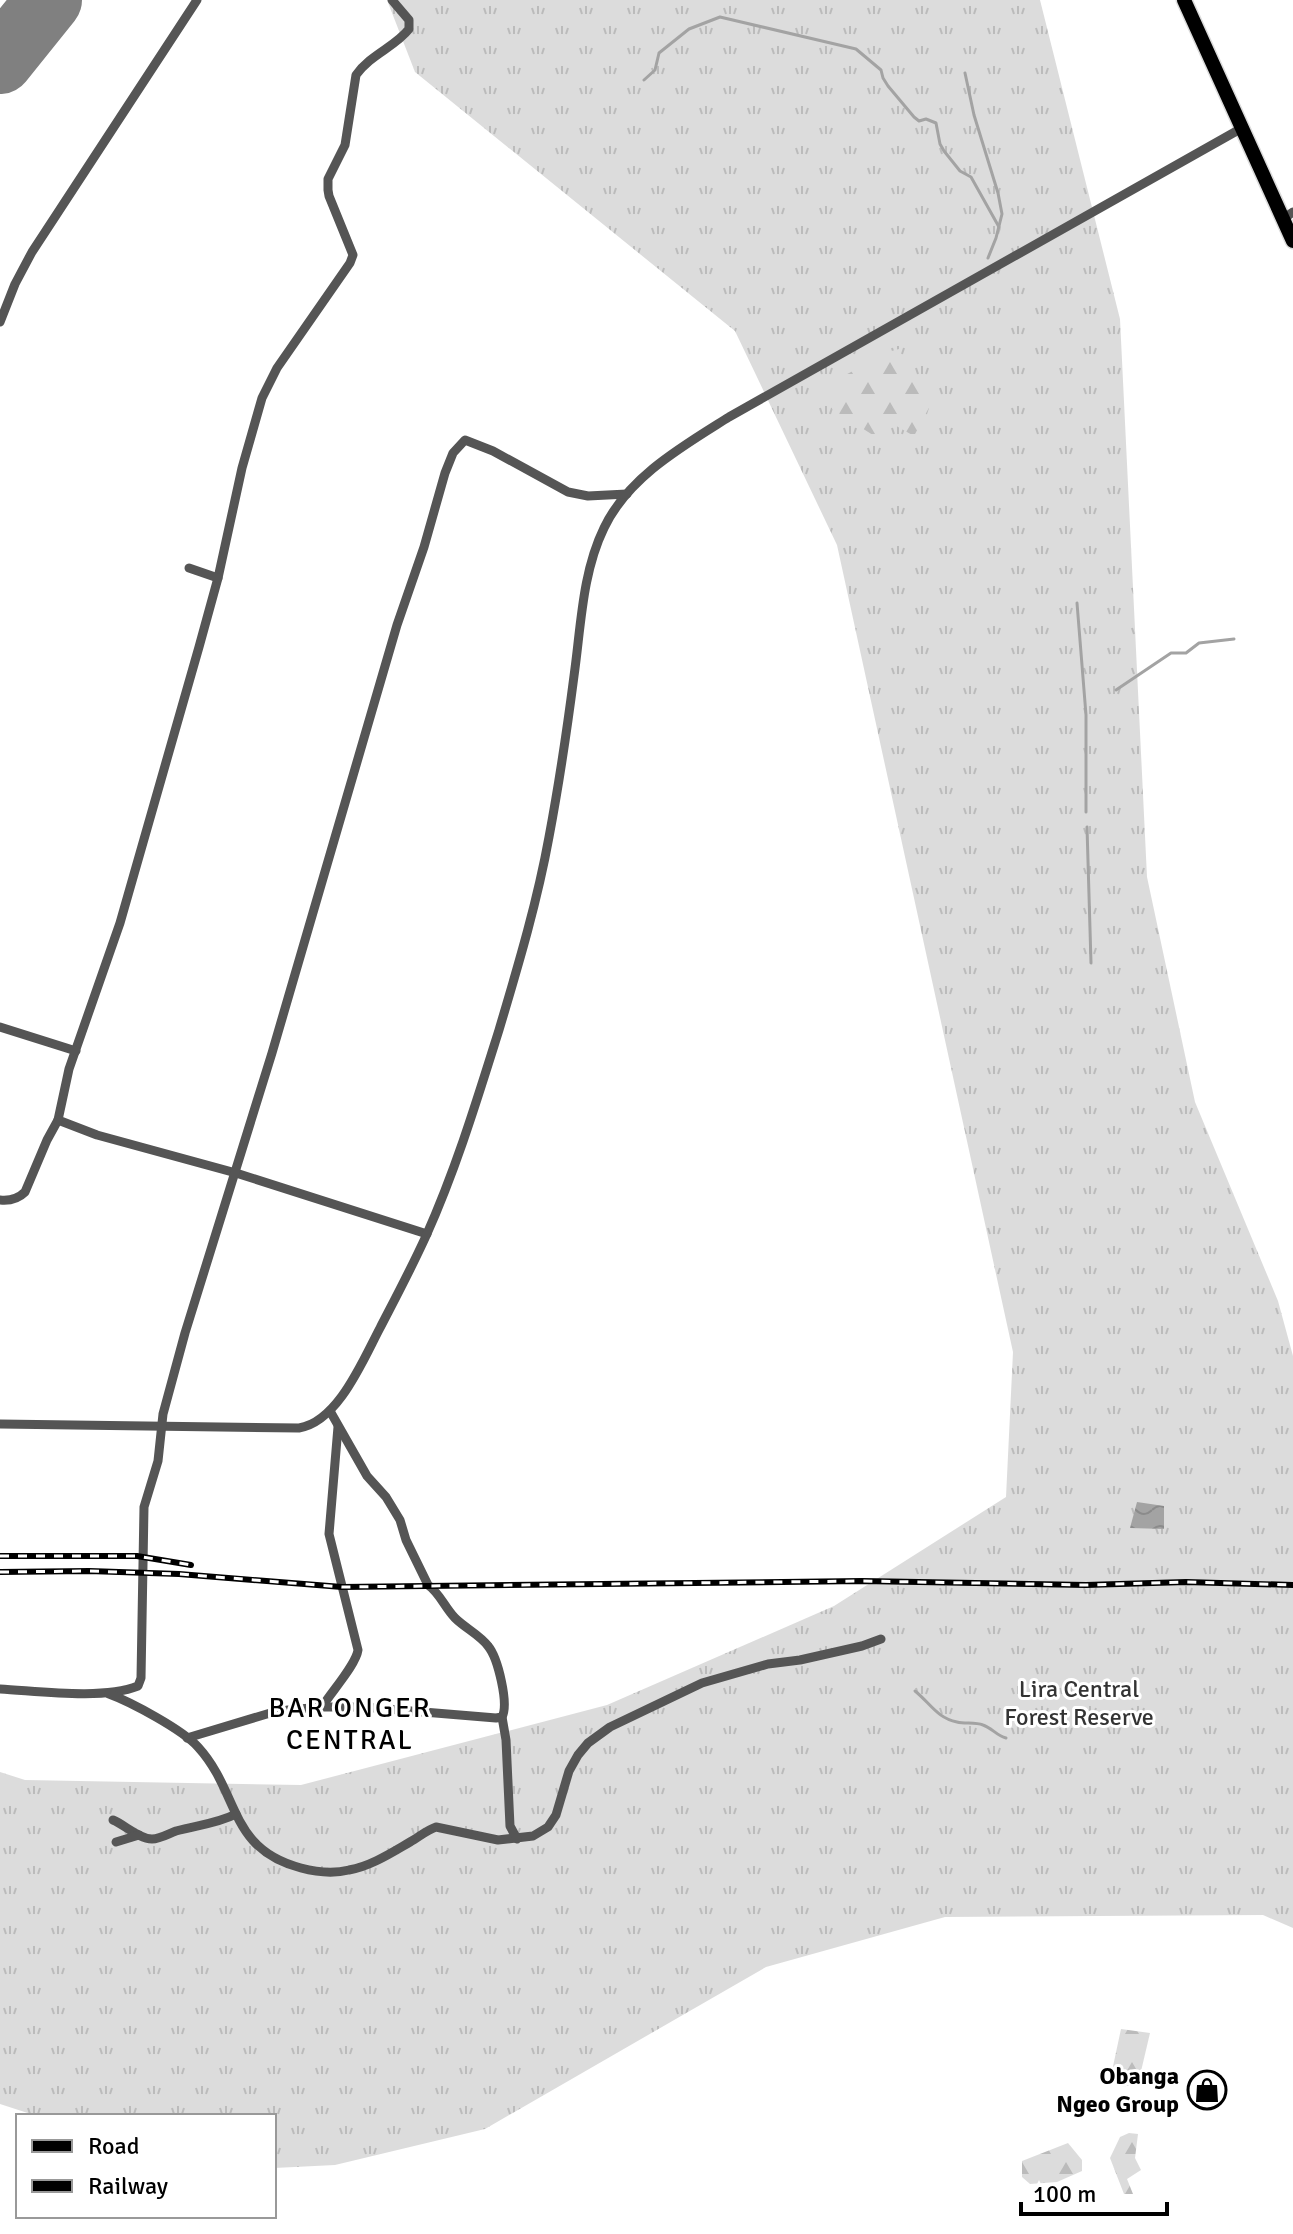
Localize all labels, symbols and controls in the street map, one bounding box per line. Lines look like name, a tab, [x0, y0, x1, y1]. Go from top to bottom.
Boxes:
park label: Lira Central Forest Reserve	[1004, 1674, 1154, 1732]
district label: BAR ONGER CENTRAL	[268, 1691, 432, 1757]
place label: Obanga Ngeo Group	[1056, 2061, 1179, 2119]
shop icon: Obanga Ngeo Group	[1186, 2069, 1228, 2111]
legend	[16, 2114, 276, 2218]
text: Road	[88, 2131, 139, 2161]
scale bar	[1021, 2166, 1167, 2216]
text: Railway	[88, 2171, 168, 2201]
text: 100 m	[1033, 2179, 1096, 2209]

